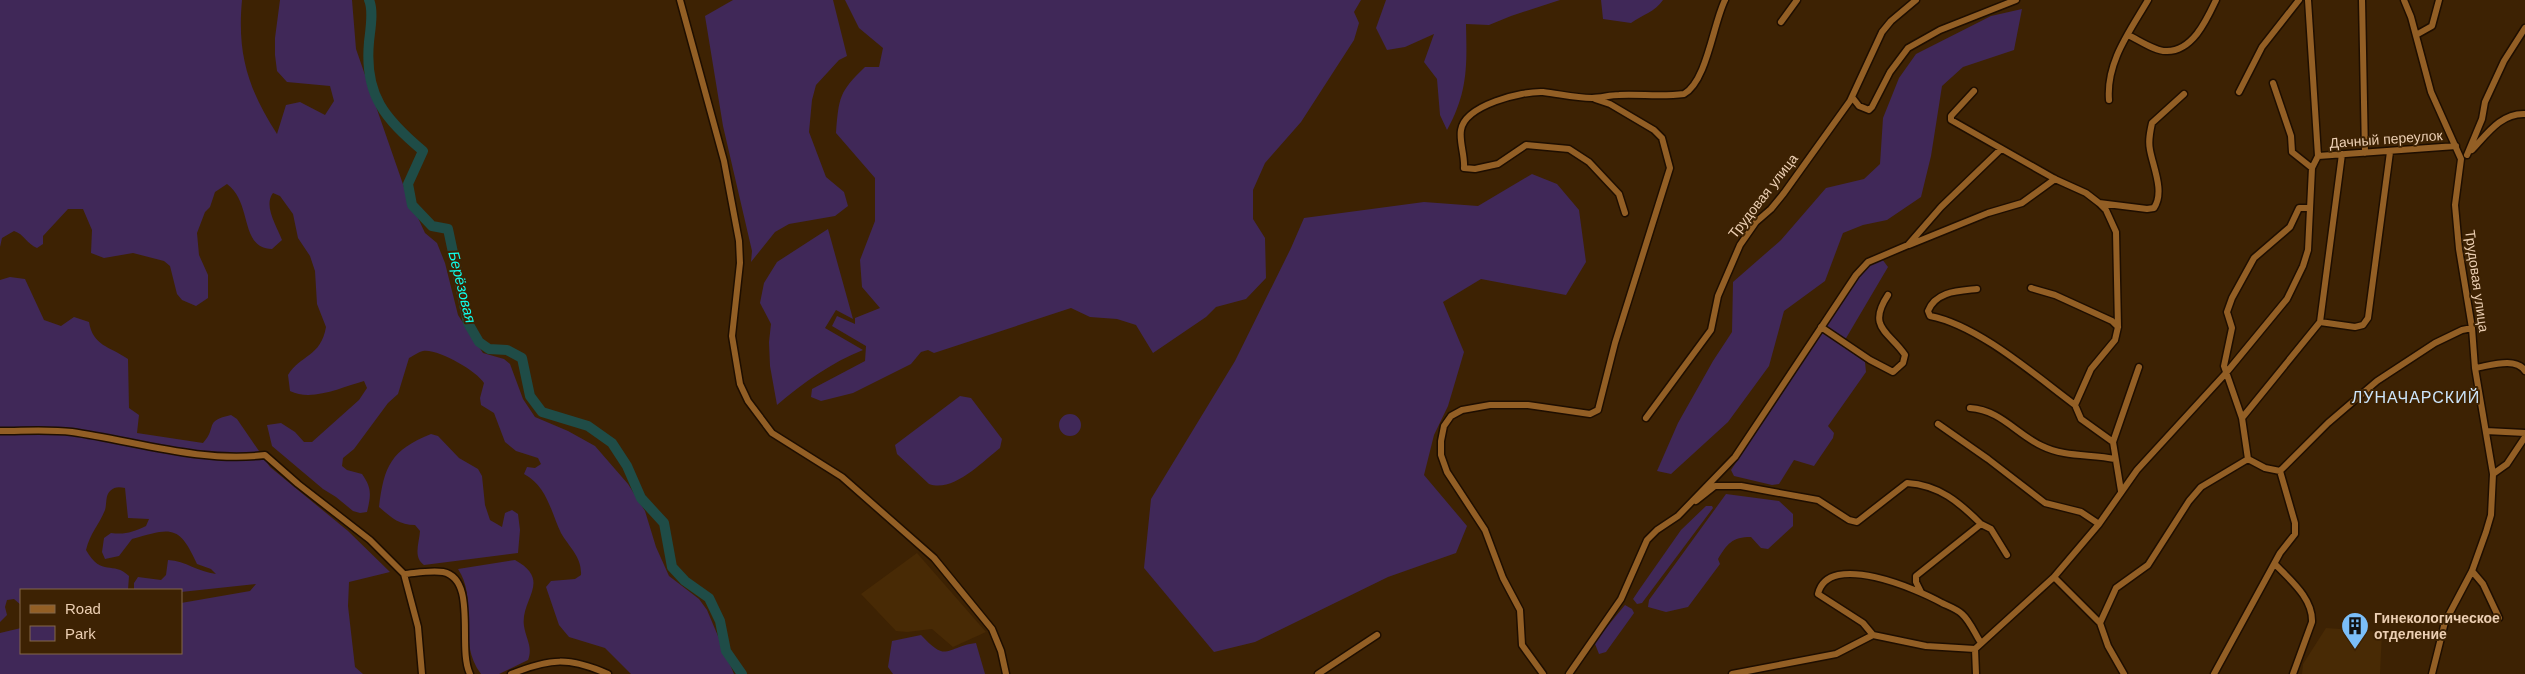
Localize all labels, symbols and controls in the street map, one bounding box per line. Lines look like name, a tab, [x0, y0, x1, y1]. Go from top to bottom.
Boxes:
street label: Дачный переулок	[2329, 127, 2444, 151]
street label: Трудовая улица	[1725, 150, 1801, 241]
street label: Трудовая улица	[2462, 229, 2492, 333]
water label: Берёзовая	[445, 249, 480, 325]
district label: ЛУНАЧАРСКИЙ	[2352, 388, 2480, 406]
legend	[20, 589, 182, 654]
text: Road	[65, 600, 101, 617]
place label: Гинекологическое отделение	[2374, 610, 2500, 642]
building icon: Гинекологическое отделение	[2340, 611, 2370, 650]
text: Park	[65, 625, 96, 642]

